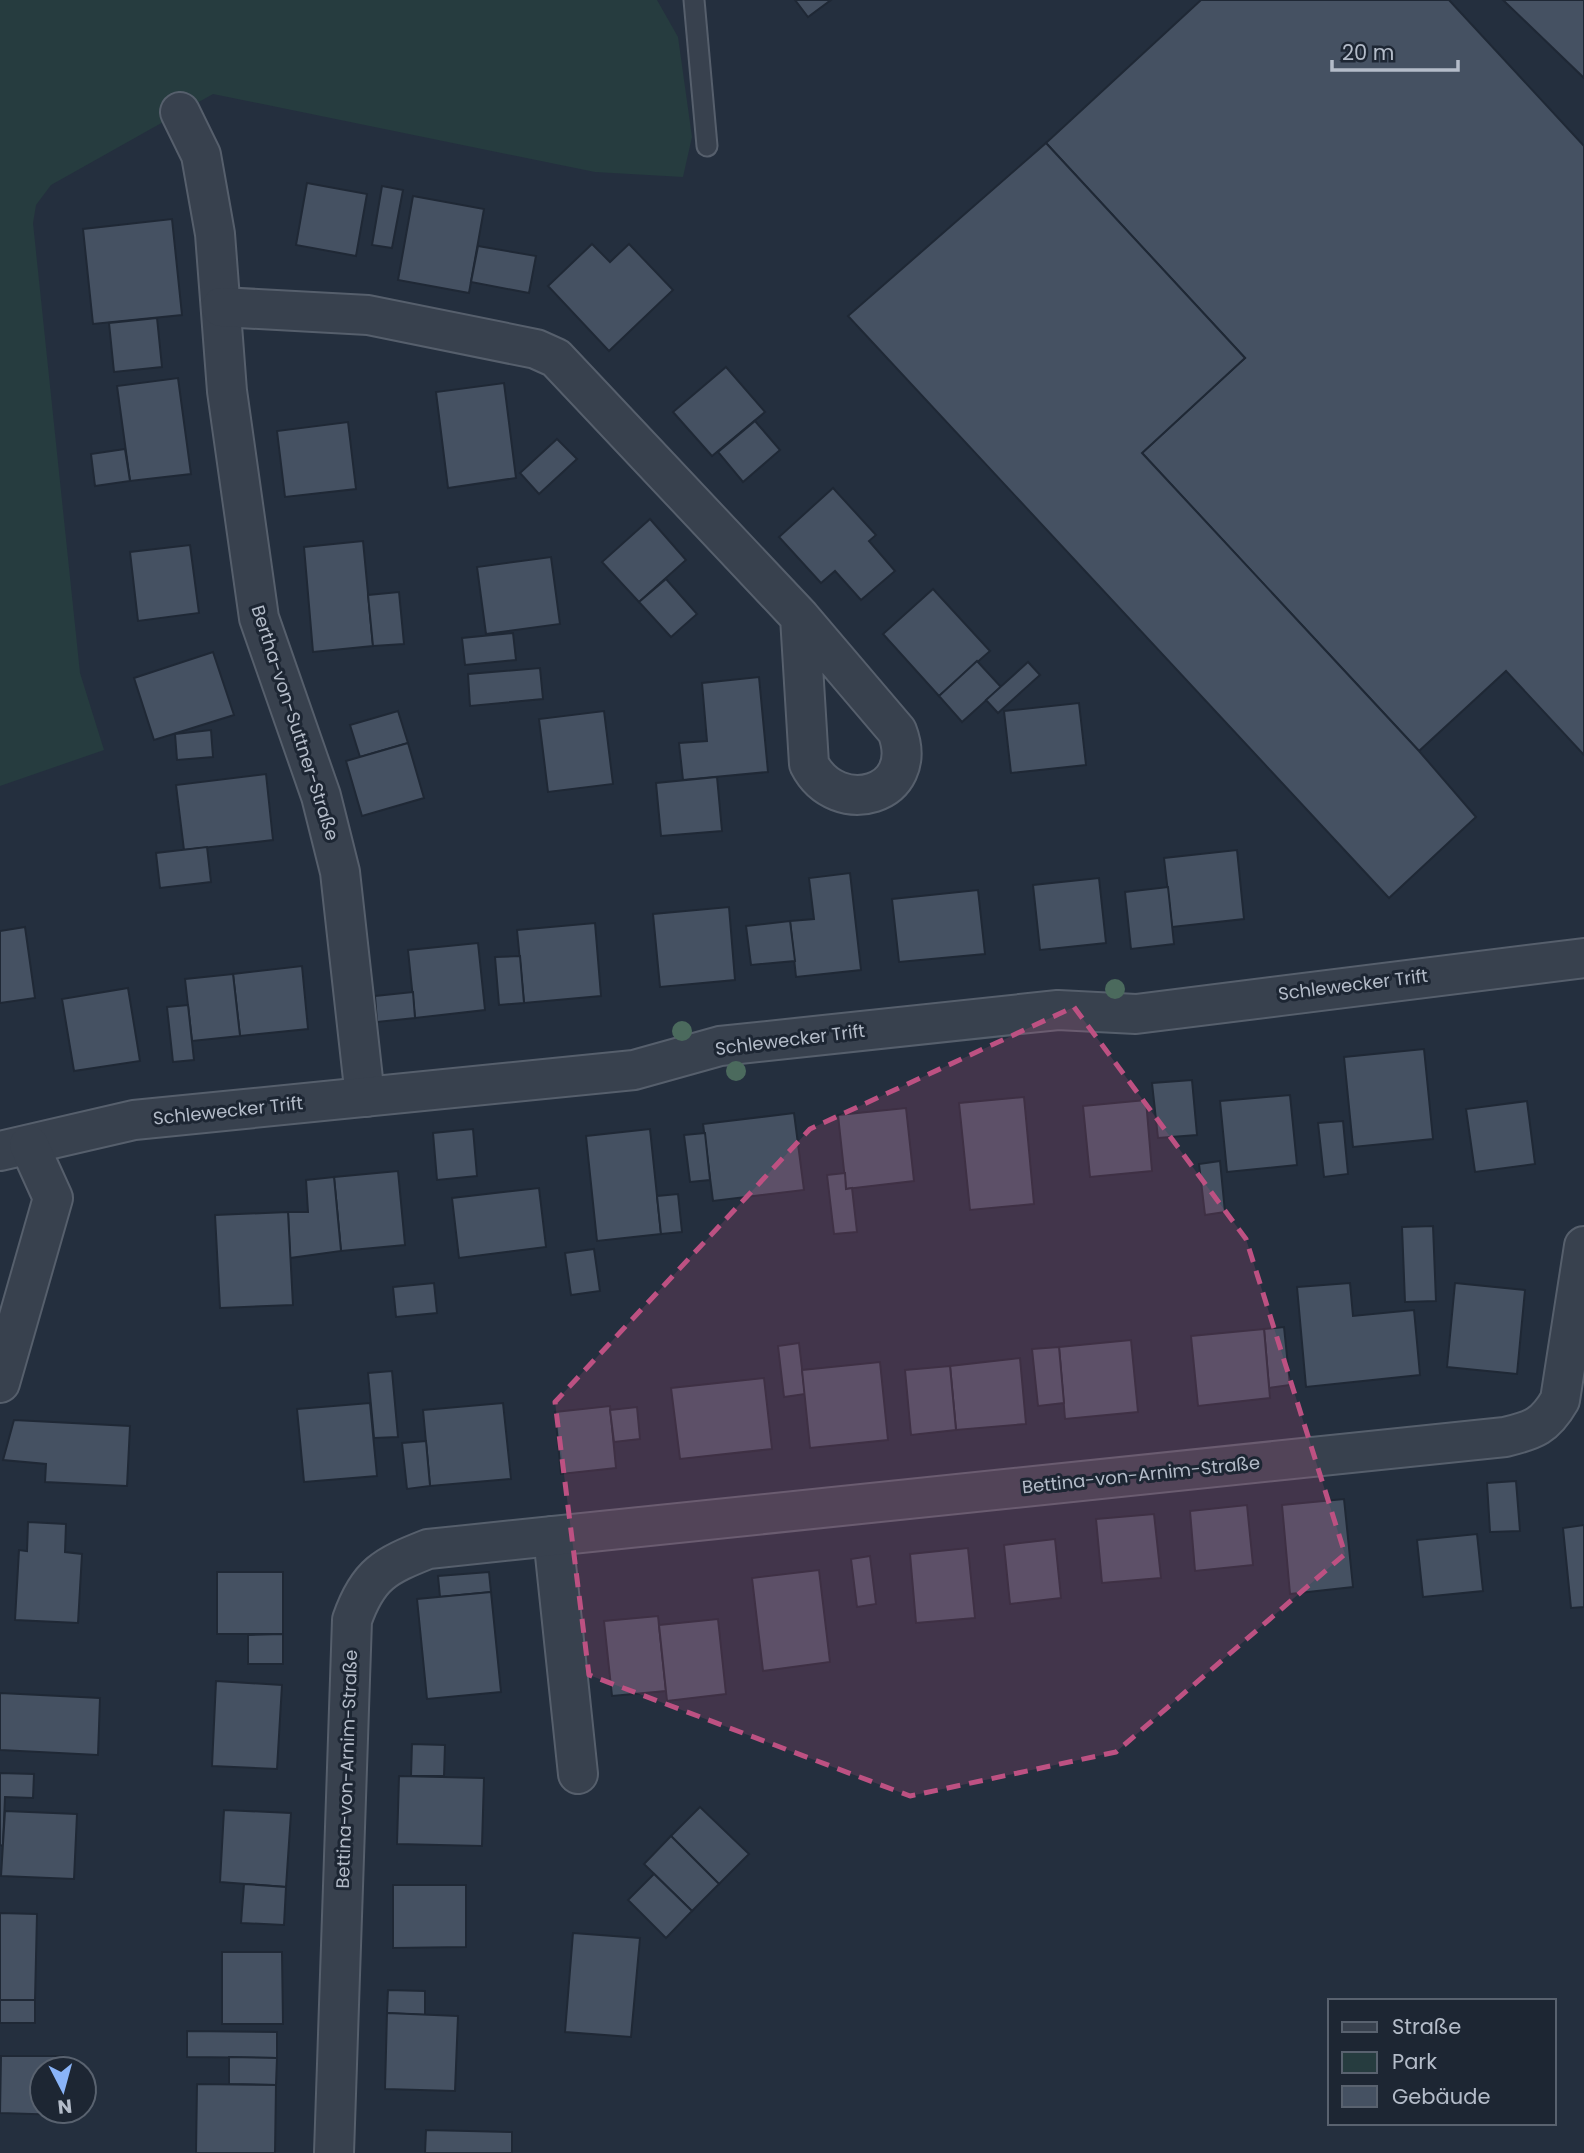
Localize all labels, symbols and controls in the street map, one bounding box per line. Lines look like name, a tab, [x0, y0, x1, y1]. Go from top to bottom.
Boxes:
scale bar	[1332, 28, 1458, 72]
text: 20 m	[1342, 38, 1395, 67]
street label: Bertha-von-Suttner-Straße	[246, 602, 345, 844]
street label: Schlewecker Trift	[1277, 963, 1429, 1006]
street label: Schlewecker Trift	[714, 1018, 866, 1061]
street label: Schlewecker Trift	[152, 1090, 304, 1131]
street label: Bettina-von-Arnim-Straße	[1021, 1450, 1261, 1499]
street label: Bettina-von-Arnim-Straße	[330, 1649, 363, 1889]
legend	[1328, 1999, 1556, 2125]
text: Straße	[1392, 2012, 1461, 2041]
text: Park	[1392, 2047, 1437, 2076]
north arrow	[28, 2055, 98, 2125]
text: Gebäude	[1392, 2082, 1490, 2111]
text: N	[56, 2092, 73, 2121]

